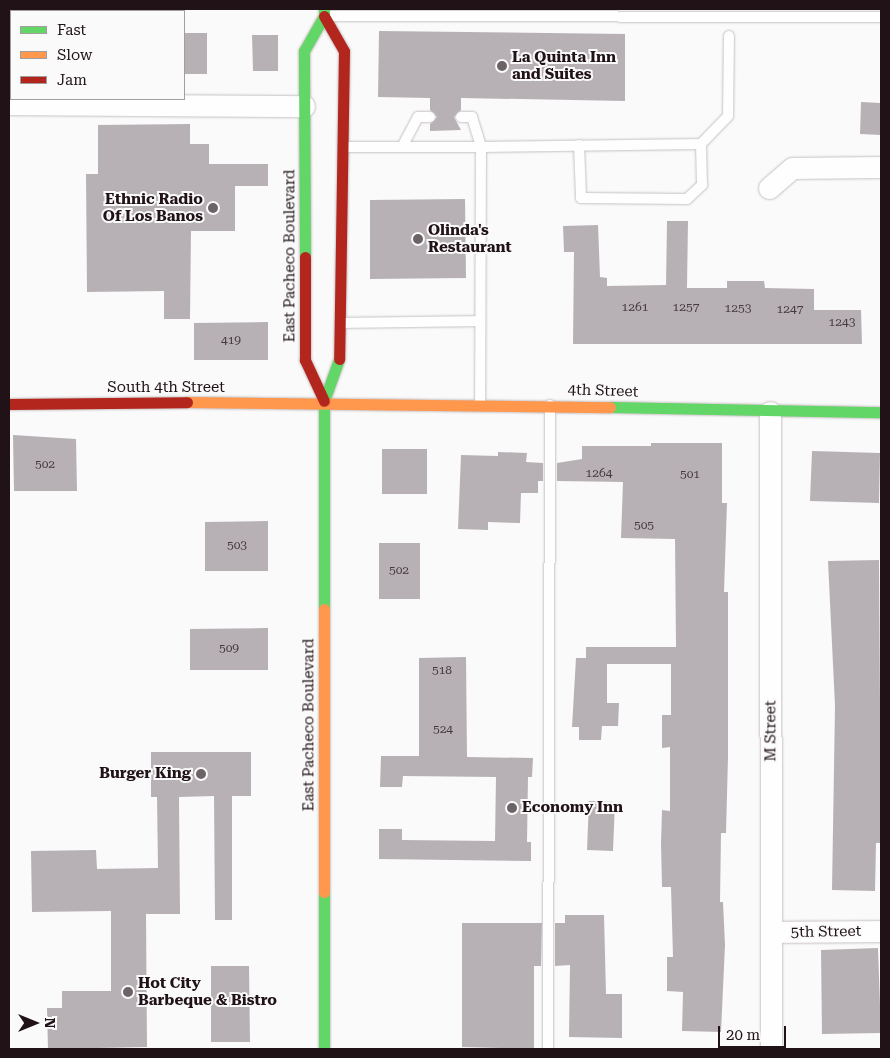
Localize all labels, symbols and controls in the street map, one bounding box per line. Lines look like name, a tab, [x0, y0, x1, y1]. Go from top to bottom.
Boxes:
legend	[10, 10, 185, 100]
text: Fast	[57, 21, 86, 39]
text: Slow	[57, 46, 92, 64]
place label: La Quinta Inn and Suites	[512, 48, 616, 83]
marker: La Quinta Inn and Suites	[496, 60, 508, 72]
text: Jam	[57, 71, 87, 89]
street label: East Pacheco Boulevard	[281, 170, 299, 342]
place label: Ethnic Radio Of Los Banos	[103, 190, 203, 225]
marker: Ethnic Radio Of Los Banos	[207, 202, 219, 214]
place label: Olinda's Restaurant	[428, 221, 512, 256]
marker: Olinda's Restaurant	[412, 233, 424, 245]
house number: 1261	[622, 301, 648, 315]
house number: 1257	[673, 301, 699, 315]
house number: 1253	[725, 302, 751, 316]
house number: 1247	[777, 303, 803, 317]
house number: 1243	[829, 316, 855, 330]
house number: 419	[221, 334, 241, 348]
street label: South 4th Street	[107, 379, 225, 397]
street label: 4th Street	[567, 381, 639, 401]
house number: 502	[35, 458, 55, 472]
house number: 1264	[586, 467, 612, 481]
house number: 501	[680, 468, 700, 482]
house number: 505	[634, 519, 654, 533]
house number: 503	[227, 539, 247, 553]
house number: 502	[389, 564, 409, 578]
street label: East Pacheco Boulevard	[300, 639, 318, 811]
house number: 509	[219, 642, 239, 656]
house number: 518	[432, 664, 452, 678]
street label: M Street	[762, 700, 780, 762]
house number: 524	[433, 723, 453, 737]
place label: Burger King	[99, 765, 191, 783]
marker: Burger King	[195, 768, 207, 780]
place label: Economy Inn	[522, 799, 623, 817]
marker: Economy Inn	[506, 802, 518, 814]
street label: 5th Street	[791, 922, 861, 942]
place label: Hot City Barbeque & Bistro	[138, 974, 277, 1009]
marker: Hot City Barbeque & Bistro	[122, 986, 134, 998]
north arrow	[10, 998, 60, 1048]
scale bar	[720, 1016, 788, 1048]
text: N	[42, 1018, 58, 1028]
text: 20 m	[726, 1026, 760, 1044]

